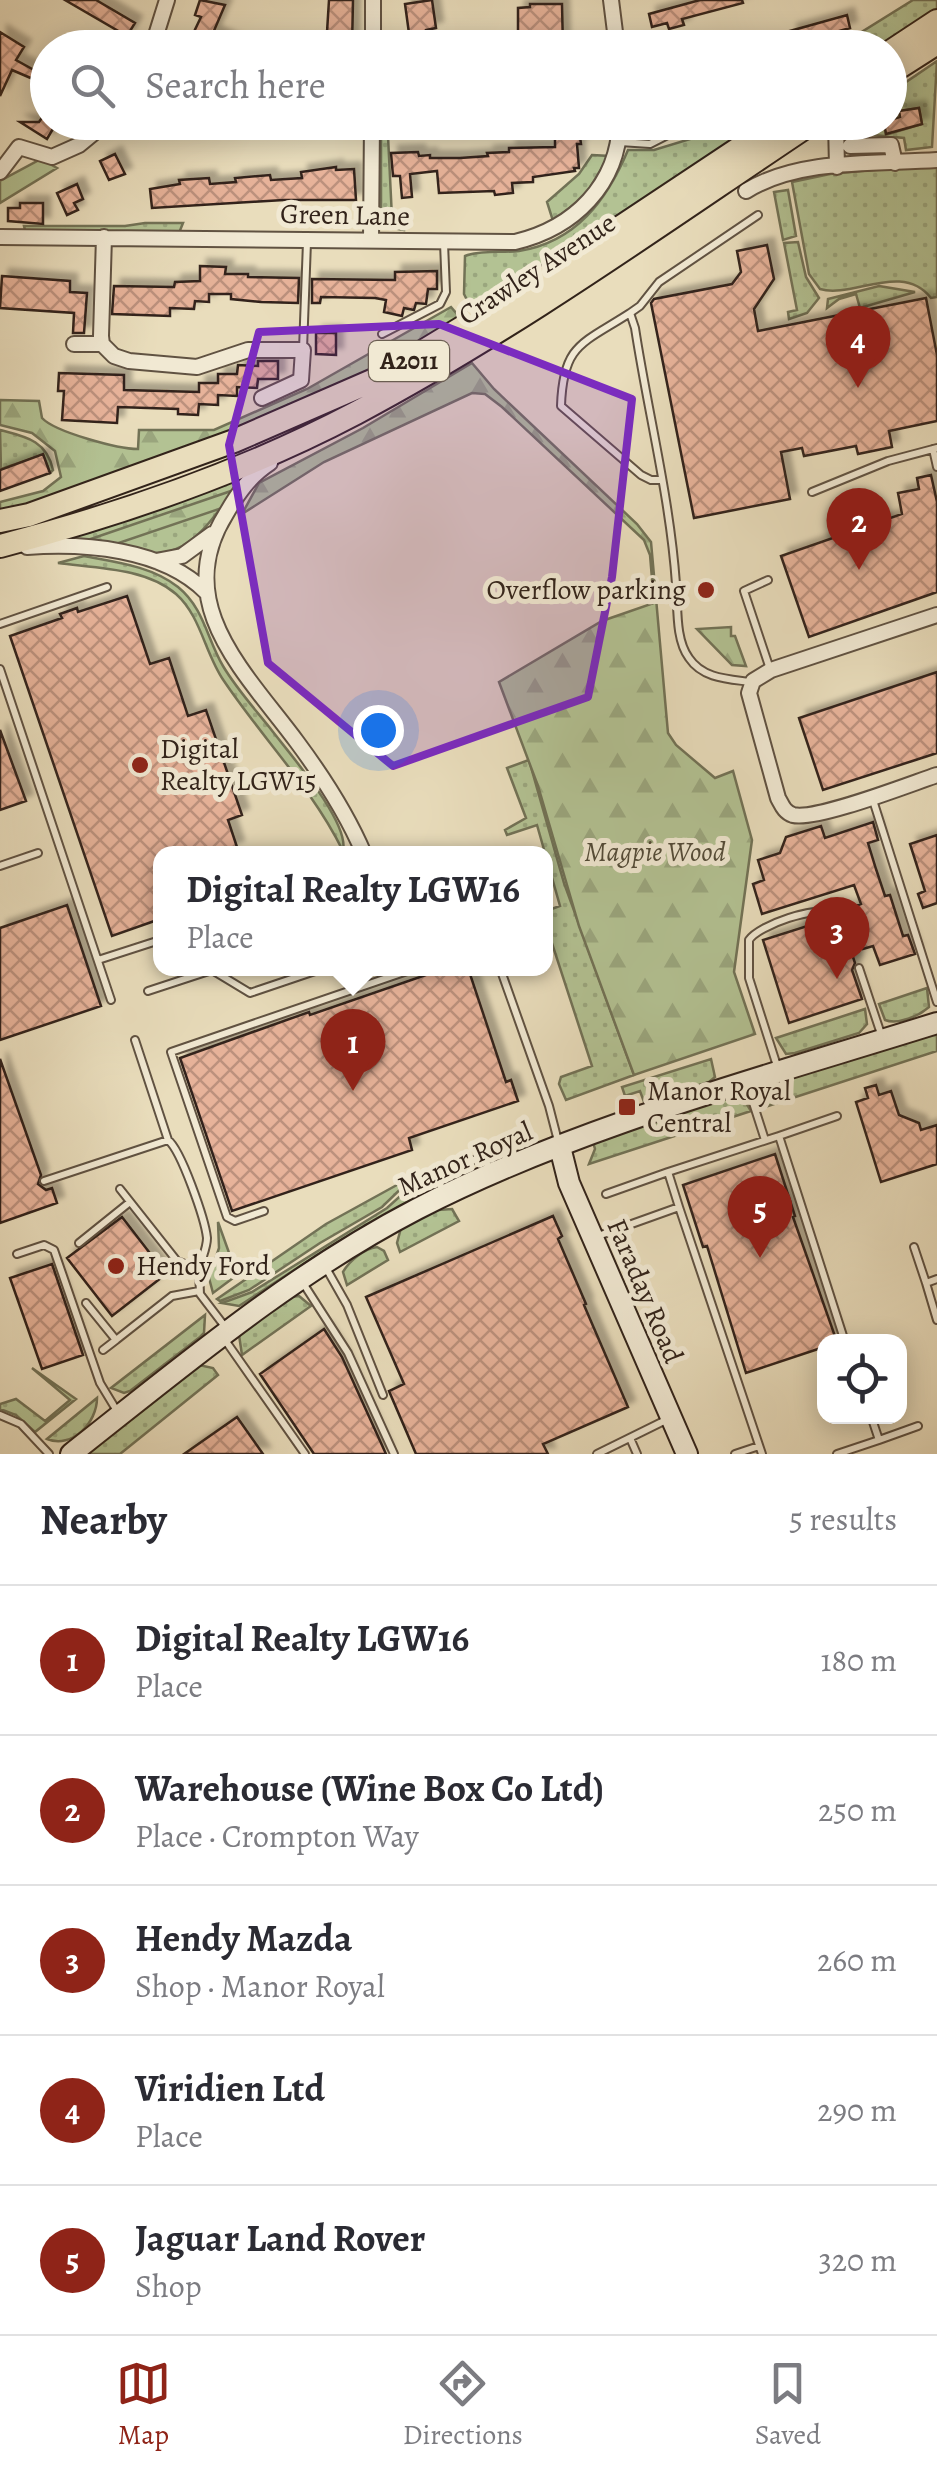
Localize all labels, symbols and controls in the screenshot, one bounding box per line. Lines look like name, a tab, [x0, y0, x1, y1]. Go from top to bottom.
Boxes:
search box	[30, 30, 907, 140]
icon: search	[65, 58, 120, 113]
text: Search here	[145, 59, 326, 111]
street label: Green Lane	[280, 195, 410, 235]
street label: Crawley Avenue	[451, 204, 623, 334]
pin: 4	[826, 306, 890, 388]
road number: A2011	[369, 341, 449, 381]
pin: 2	[826, 488, 892, 570]
place label: Overflow parking	[486, 571, 686, 609]
marker: Overflow parking	[695, 579, 717, 601]
your location	[353, 705, 404, 756]
place label: Digital Realty LGW15	[160, 730, 317, 800]
marker: Digital Realty LGW15	[129, 754, 151, 776]
park label: Magpie Wood	[584, 833, 726, 871]
popup	[153, 846, 553, 976]
text: Digital Realty LGW16	[186, 863, 520, 915]
pin: 3	[804, 896, 870, 979]
text: Place	[186, 915, 254, 959]
pin: 1	[320, 1008, 386, 1091]
place label: Manor Royal Central	[647, 1072, 791, 1142]
marker: Manor Royal Central	[616, 1096, 638, 1118]
street label: Manor Royal	[392, 1112, 539, 1206]
pin: 5	[728, 1176, 792, 1258]
street label: Faraday Road	[598, 1213, 693, 1370]
place label: Hendy Ford	[136, 1247, 271, 1285]
marker: Hendy Ford	[105, 1255, 127, 1277]
map controls	[817, 1334, 907, 1424]
button: locate	[817, 1334, 907, 1424]
text: Nearby	[40, 1491, 167, 1548]
text: 5 results	[789, 1497, 897, 1541]
text: Digital Realty LGW16	[135, 1612, 469, 1664]
text: 1	[67, 1638, 78, 1682]
text: 180 m	[821, 1638, 897, 1682]
text: Place	[135, 1664, 203, 1708]
text: Warehouse (Wine Box Co Ltd)	[135, 1762, 604, 1814]
text: 2	[65, 1788, 80, 1832]
text: 250 m	[818, 1788, 897, 1832]
text: Place · Crompton Way	[135, 1814, 419, 1858]
text: Hendy Mazda	[135, 1912, 352, 1964]
text: 3	[66, 1938, 79, 1982]
text: 260 m	[817, 1938, 897, 1982]
text: Shop · Manor Royal	[135, 1964, 385, 2008]
text: Viridien Ltd	[135, 2062, 325, 2114]
text: 4	[65, 2088, 80, 2132]
text: 290 m	[817, 2088, 897, 2132]
text: Place	[135, 2114, 203, 2158]
text: Jaguar Land Rover	[135, 2212, 425, 2264]
text: 5	[66, 2238, 79, 2282]
text: 320 m	[818, 2238, 897, 2282]
text: Shop	[135, 2264, 202, 2308]
tab: Map	[116, 2356, 171, 2454]
tab: Directions	[403, 2356, 523, 2454]
tab: Saved	[755, 2356, 821, 2454]

